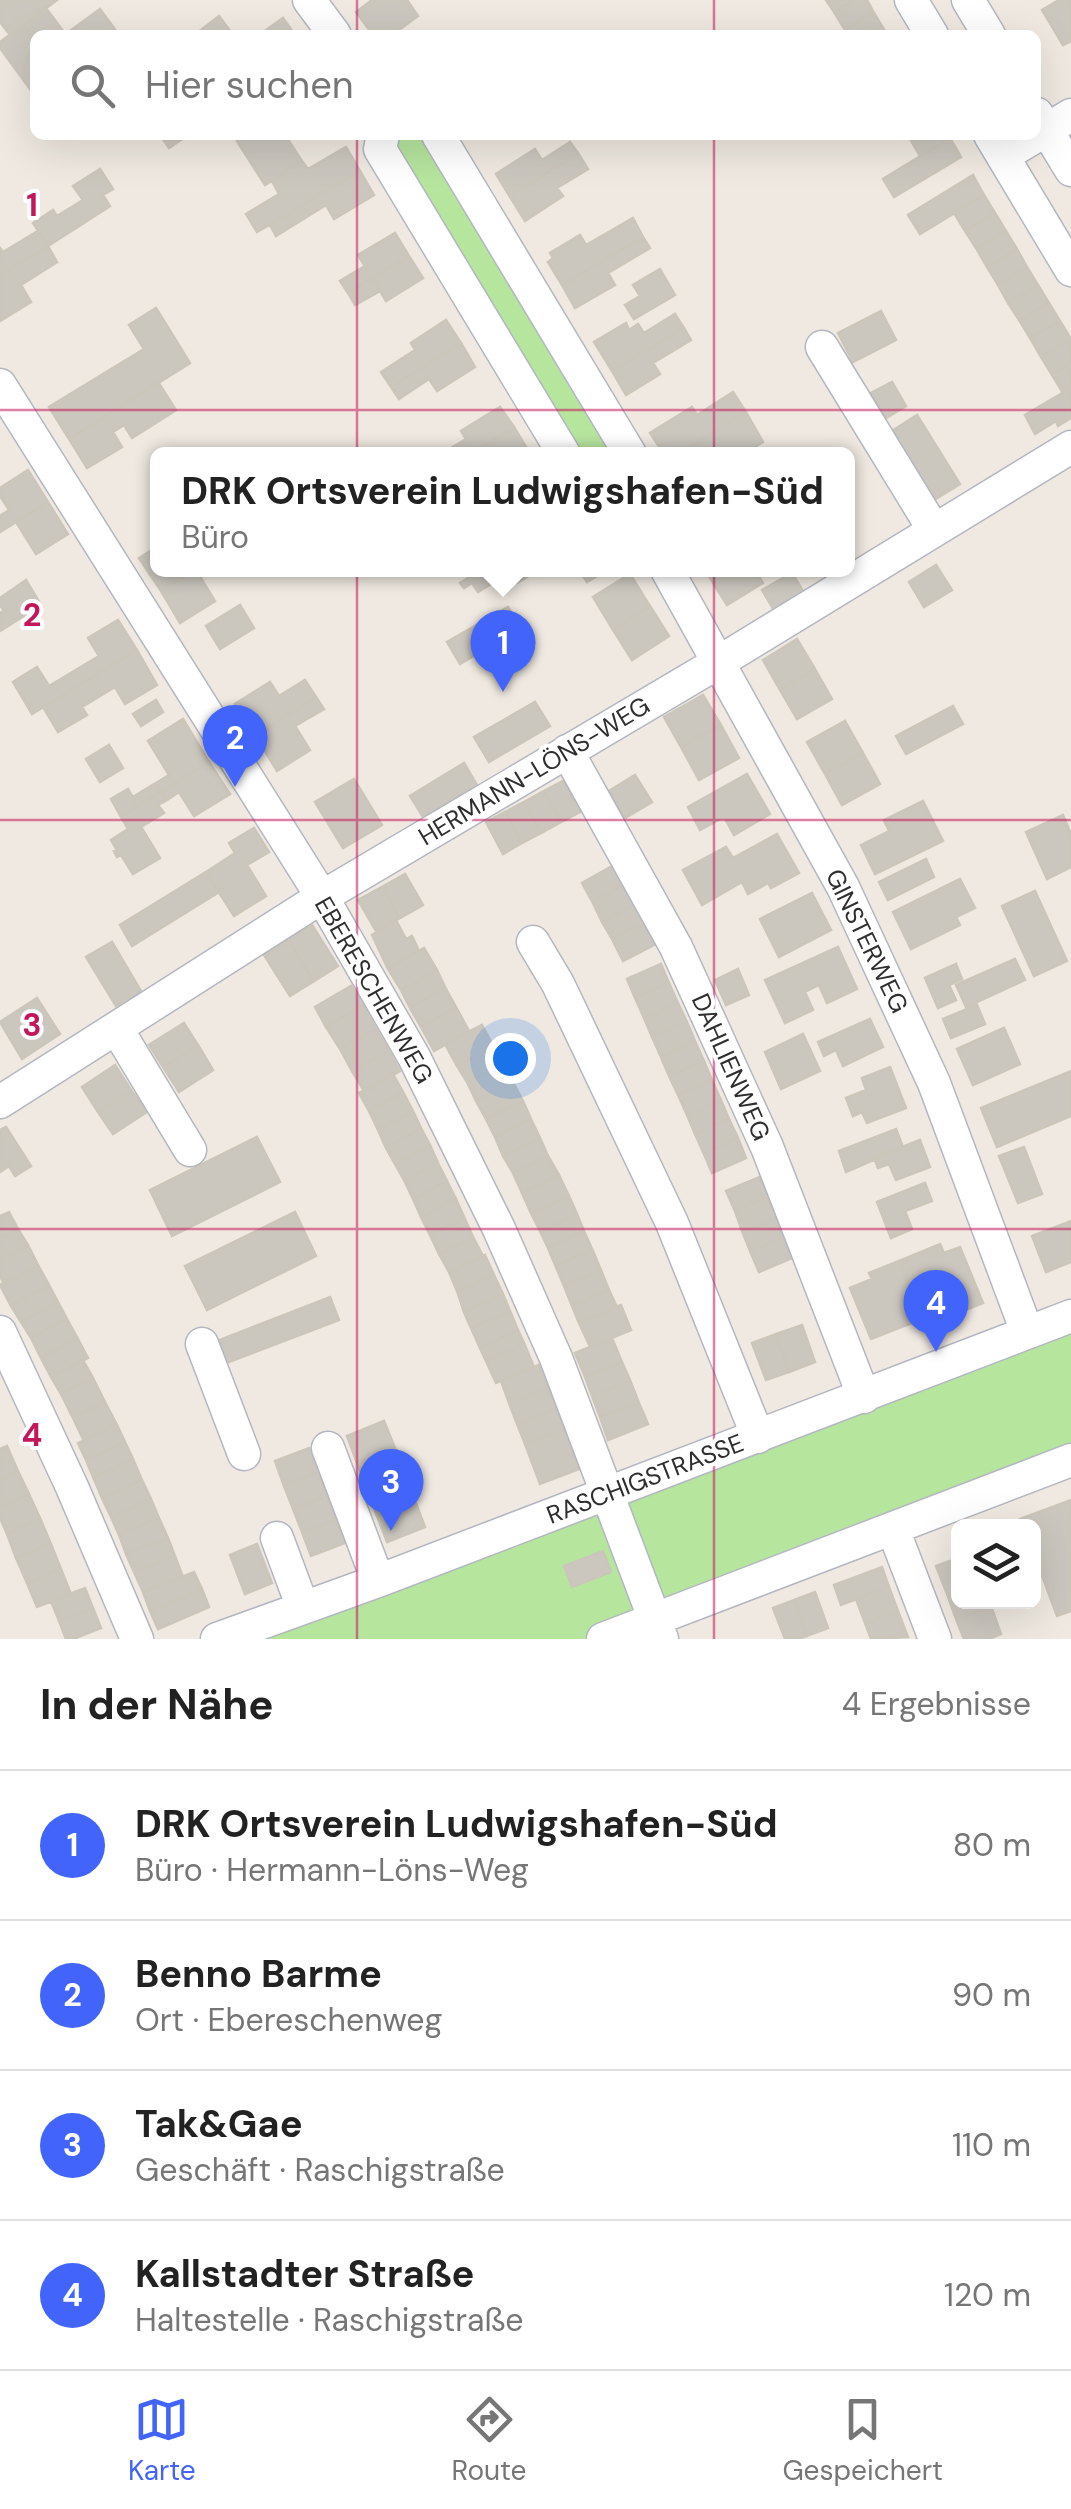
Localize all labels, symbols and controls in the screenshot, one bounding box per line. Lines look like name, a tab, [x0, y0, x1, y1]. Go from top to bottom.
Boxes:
search box	[30, 30, 1041, 140]
icon: search	[65, 58, 120, 113]
text: Hier suchen	[145, 60, 354, 110]
text: 1	[26, 184, 38, 226]
popup	[150, 447, 855, 577]
text: DRK Ortsverein Ludwigshafen-Süd	[181, 466, 824, 516]
text: Büro	[181, 516, 249, 558]
text: 2	[23, 594, 41, 636]
pin: 1	[470, 610, 536, 692]
street label: HERMANN-LÖNS-WEG	[412, 689, 656, 853]
pin: 2	[202, 704, 268, 787]
street label: GINSTERWEG	[818, 864, 916, 1018]
street label: EBERESCHENWEG	[307, 891, 441, 1089]
street label: DAHLIENWEG	[684, 988, 778, 1146]
text: 3	[22, 1004, 42, 1046]
your location	[485, 1033, 536, 1084]
pin: 4	[904, 1270, 968, 1352]
text: 4	[22, 1414, 42, 1456]
street label: RASCHIGSTRASSE	[542, 1426, 748, 1532]
pin: 3	[358, 1448, 424, 1531]
map controls	[951, 1519, 1041, 1609]
button: layers	[951, 1519, 1041, 1609]
text: In der Nähe	[40, 1677, 274, 1732]
text: 4 Ergebnisse	[842, 1683, 1031, 1725]
text: DRK Ortsverein Ludwigshafen-Süd	[135, 1799, 778, 1849]
text: 1	[67, 1824, 78, 1866]
text: 80 m	[953, 1824, 1031, 1866]
text: Büro · Hermann-Löns-Weg	[135, 1849, 529, 1891]
text: Benno Barme	[135, 1949, 382, 1999]
text: 2	[63, 1974, 82, 2016]
text: 90 m	[952, 1974, 1031, 2016]
text: Ort · Ebereschenweg	[135, 1999, 442, 2041]
text: Tak&Gae	[135, 2099, 303, 2149]
text: 3	[63, 2124, 82, 2166]
text: 110 m	[952, 2124, 1031, 2166]
text: Geschäft · Raschigstraße	[135, 2149, 505, 2191]
text: Kallstadter Straße	[135, 2249, 475, 2299]
text: 4	[62, 2274, 83, 2316]
text: 120 m	[944, 2274, 1031, 2316]
text: Haltestelle · Raschigstraße	[135, 2299, 523, 2341]
tab: Karte	[128, 2392, 196, 2489]
tab: Route	[452, 2392, 527, 2489]
tab: Gespeichert	[782, 2392, 943, 2489]

